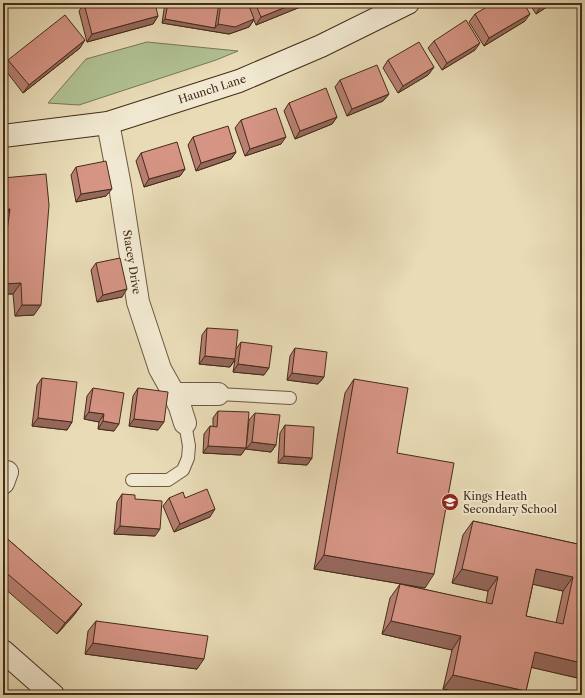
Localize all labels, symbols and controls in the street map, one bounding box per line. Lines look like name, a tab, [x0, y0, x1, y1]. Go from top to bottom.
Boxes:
street label: Haunch Lane	[176, 71, 248, 107]
street label: Stacey Drive	[120, 229, 144, 295]
place label: Kings Heath Secondary School	[463, 489, 558, 516]
school or university icon: Kings Heath Secondary School	[440, 492, 460, 512]

